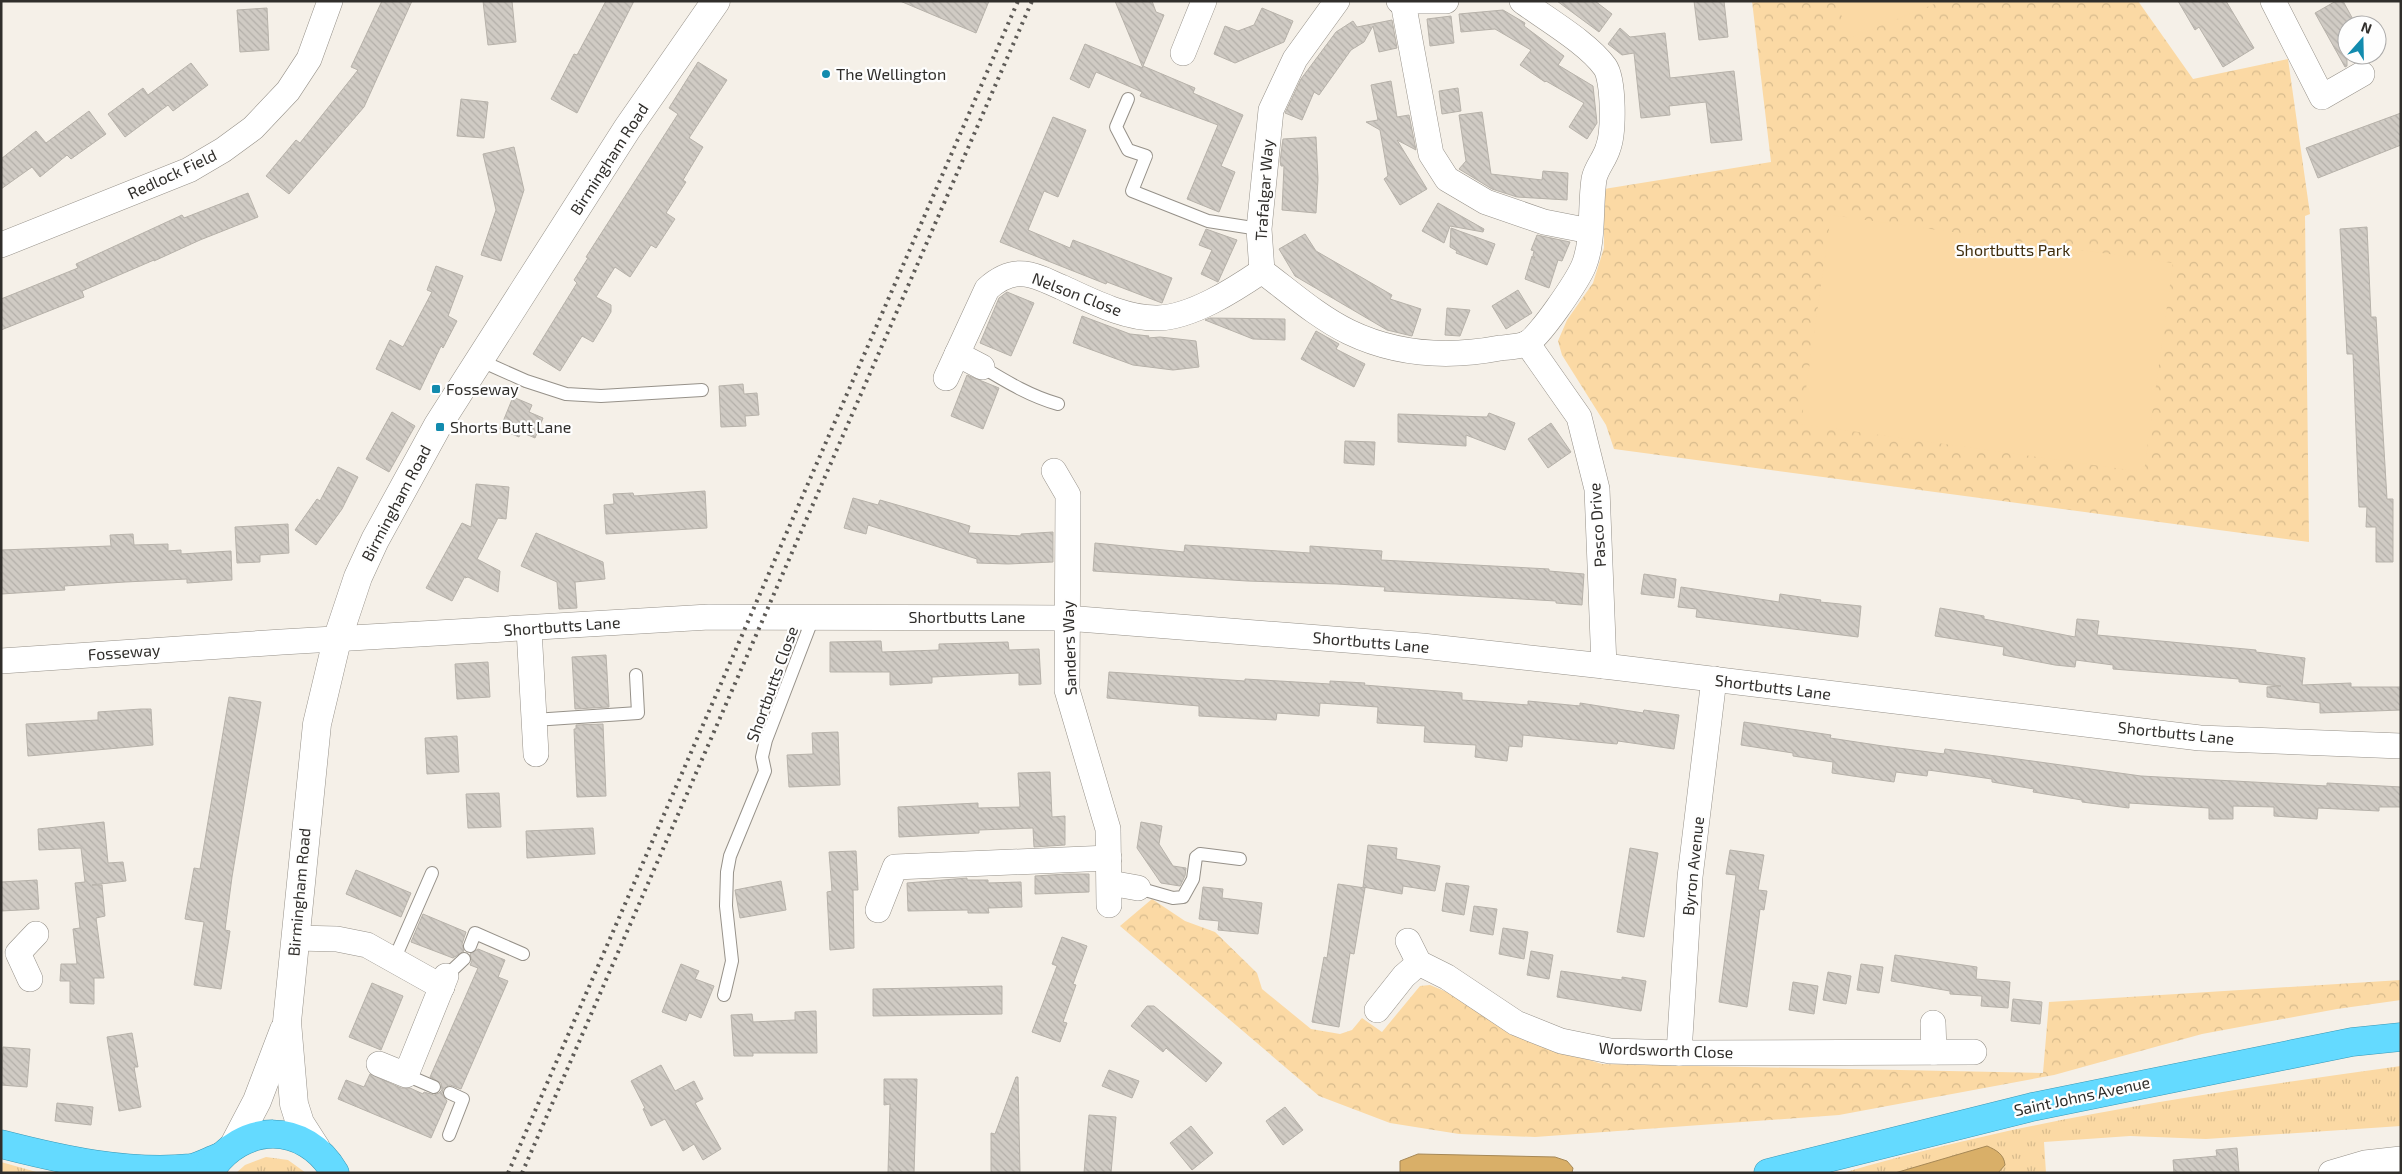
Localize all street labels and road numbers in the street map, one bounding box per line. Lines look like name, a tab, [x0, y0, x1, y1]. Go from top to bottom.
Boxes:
street label: Birmingham Road	[565, 99, 652, 218]
street label: Trafalgar Way	[1250, 138, 1277, 241]
street label: Redlock Field	[124, 145, 219, 202]
street label: Nelson Close	[1030, 268, 1125, 319]
street label: Birmingham Road	[357, 441, 434, 564]
street label: Pasco Drive	[1584, 482, 1609, 568]
street label: Sanders Way	[1057, 600, 1080, 696]
street label: Shortbutts Lane	[909, 607, 1025, 626]
street label: Shortbutts Lane	[503, 612, 621, 639]
street label: Shortbutts Close	[742, 623, 801, 744]
street label: Shortbutts Lane	[1312, 627, 1430, 656]
street label: Fosseway	[87, 639, 161, 664]
street label: Shortbutts Lane	[1714, 670, 1832, 703]
street label: Shortbutts Lane	[2117, 717, 2235, 748]
street label: Byron Avenue	[1678, 815, 1707, 917]
street label: Birmingham Road	[283, 827, 314, 957]
street label: Wordsworth Close	[1598, 1038, 1734, 1061]
street label: Saint Johns Avenue	[2012, 1072, 2152, 1119]

